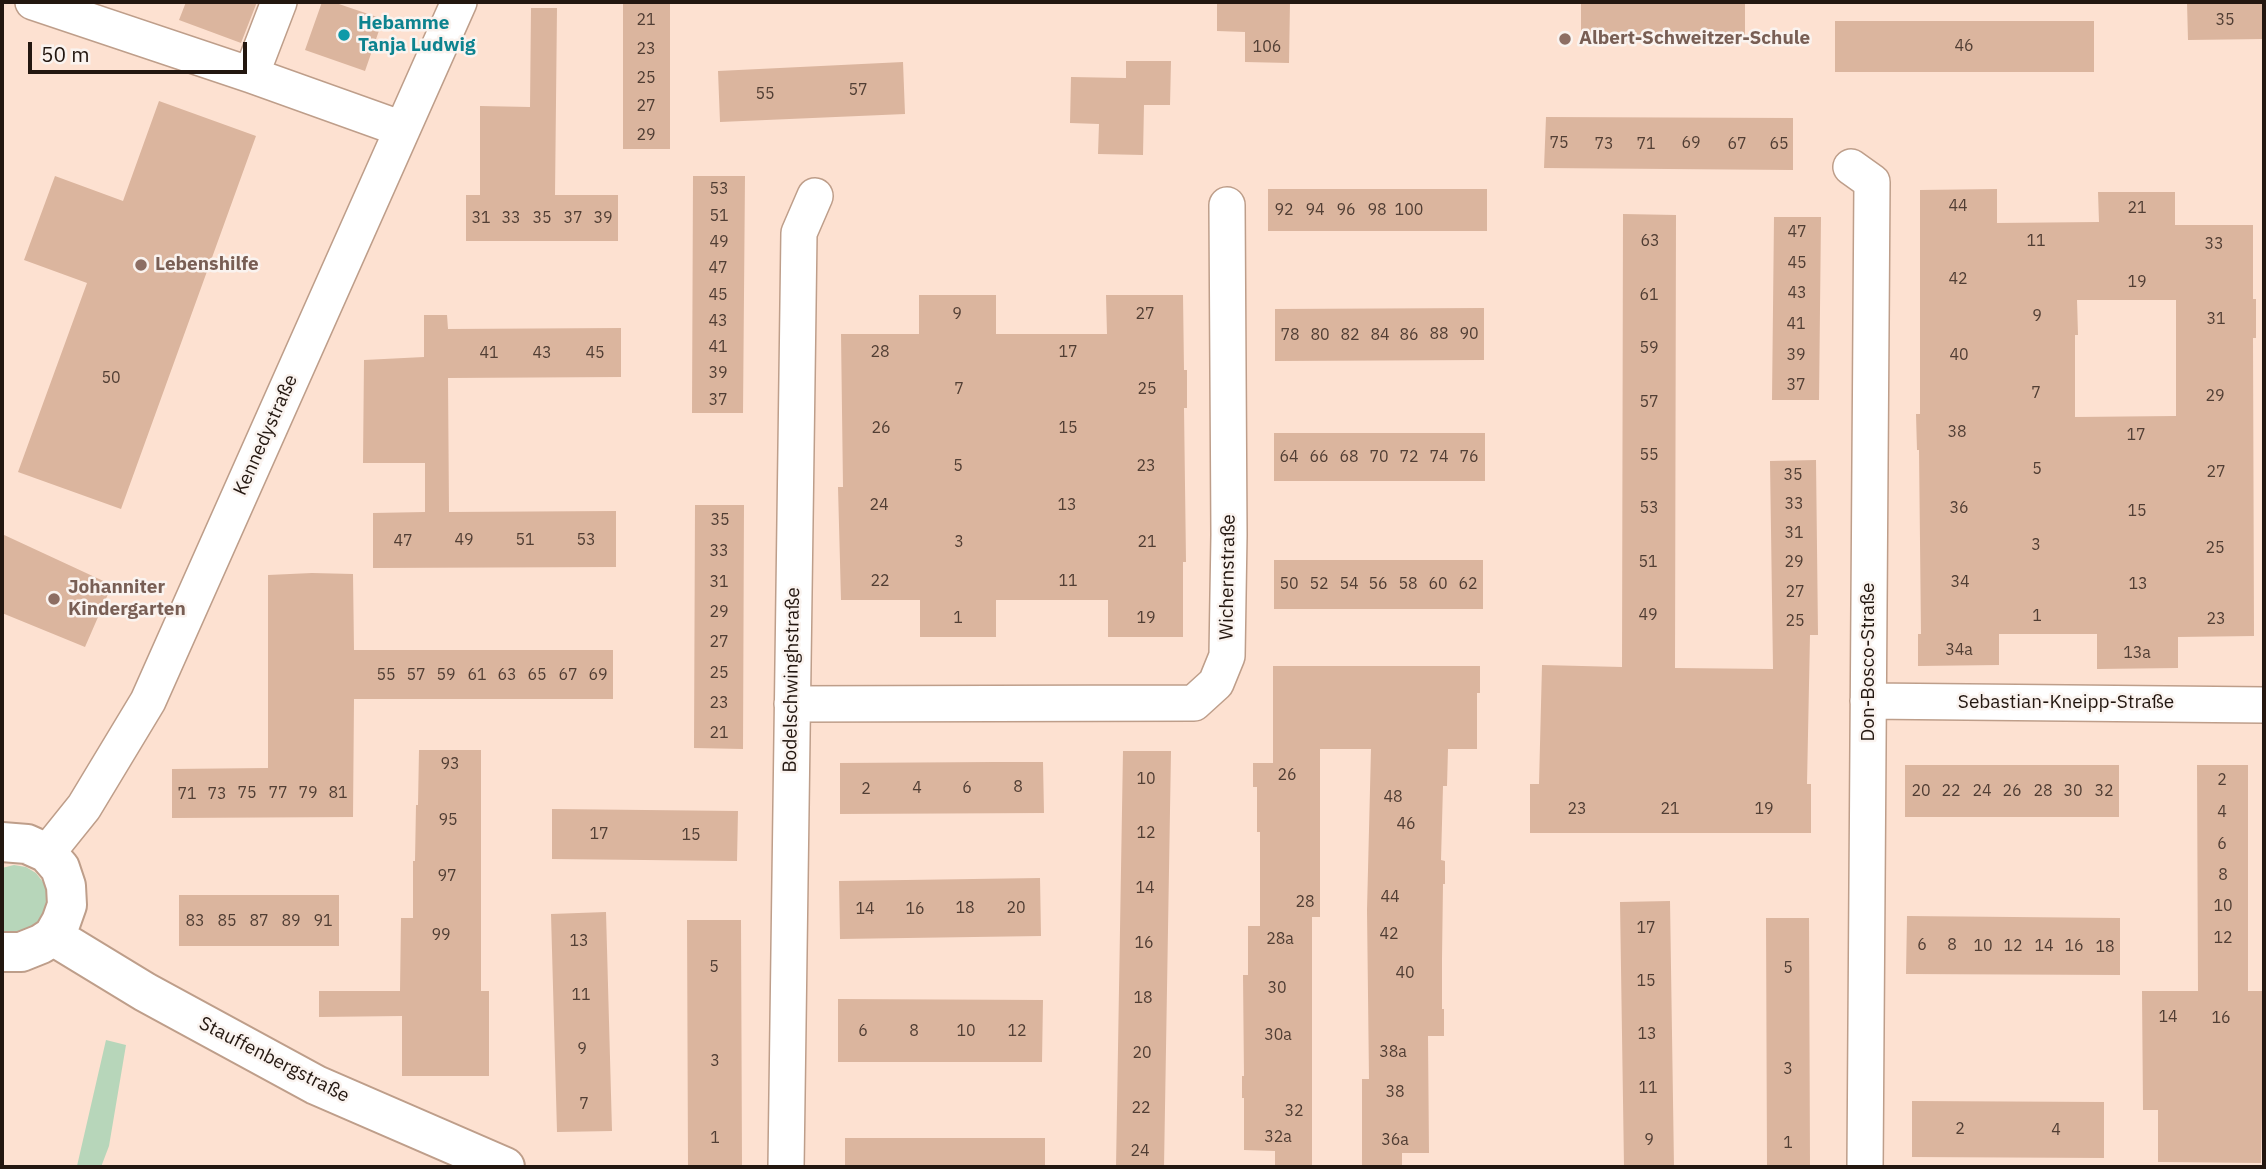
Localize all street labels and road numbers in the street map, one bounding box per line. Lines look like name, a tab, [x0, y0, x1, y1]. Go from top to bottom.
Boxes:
street label: Kennedystraße	[229, 371, 303, 499]
street label: Wichernstraße	[1216, 514, 1240, 640]
street label: Don-Bosco-Straße	[1858, 583, 1880, 741]
street label: Bodelschwinghstraße	[779, 587, 805, 773]
street label: Sebastian-Kneipp-Straße	[1958, 692, 2174, 714]
street label: Stauffenbergstraße	[195, 1012, 353, 1108]

